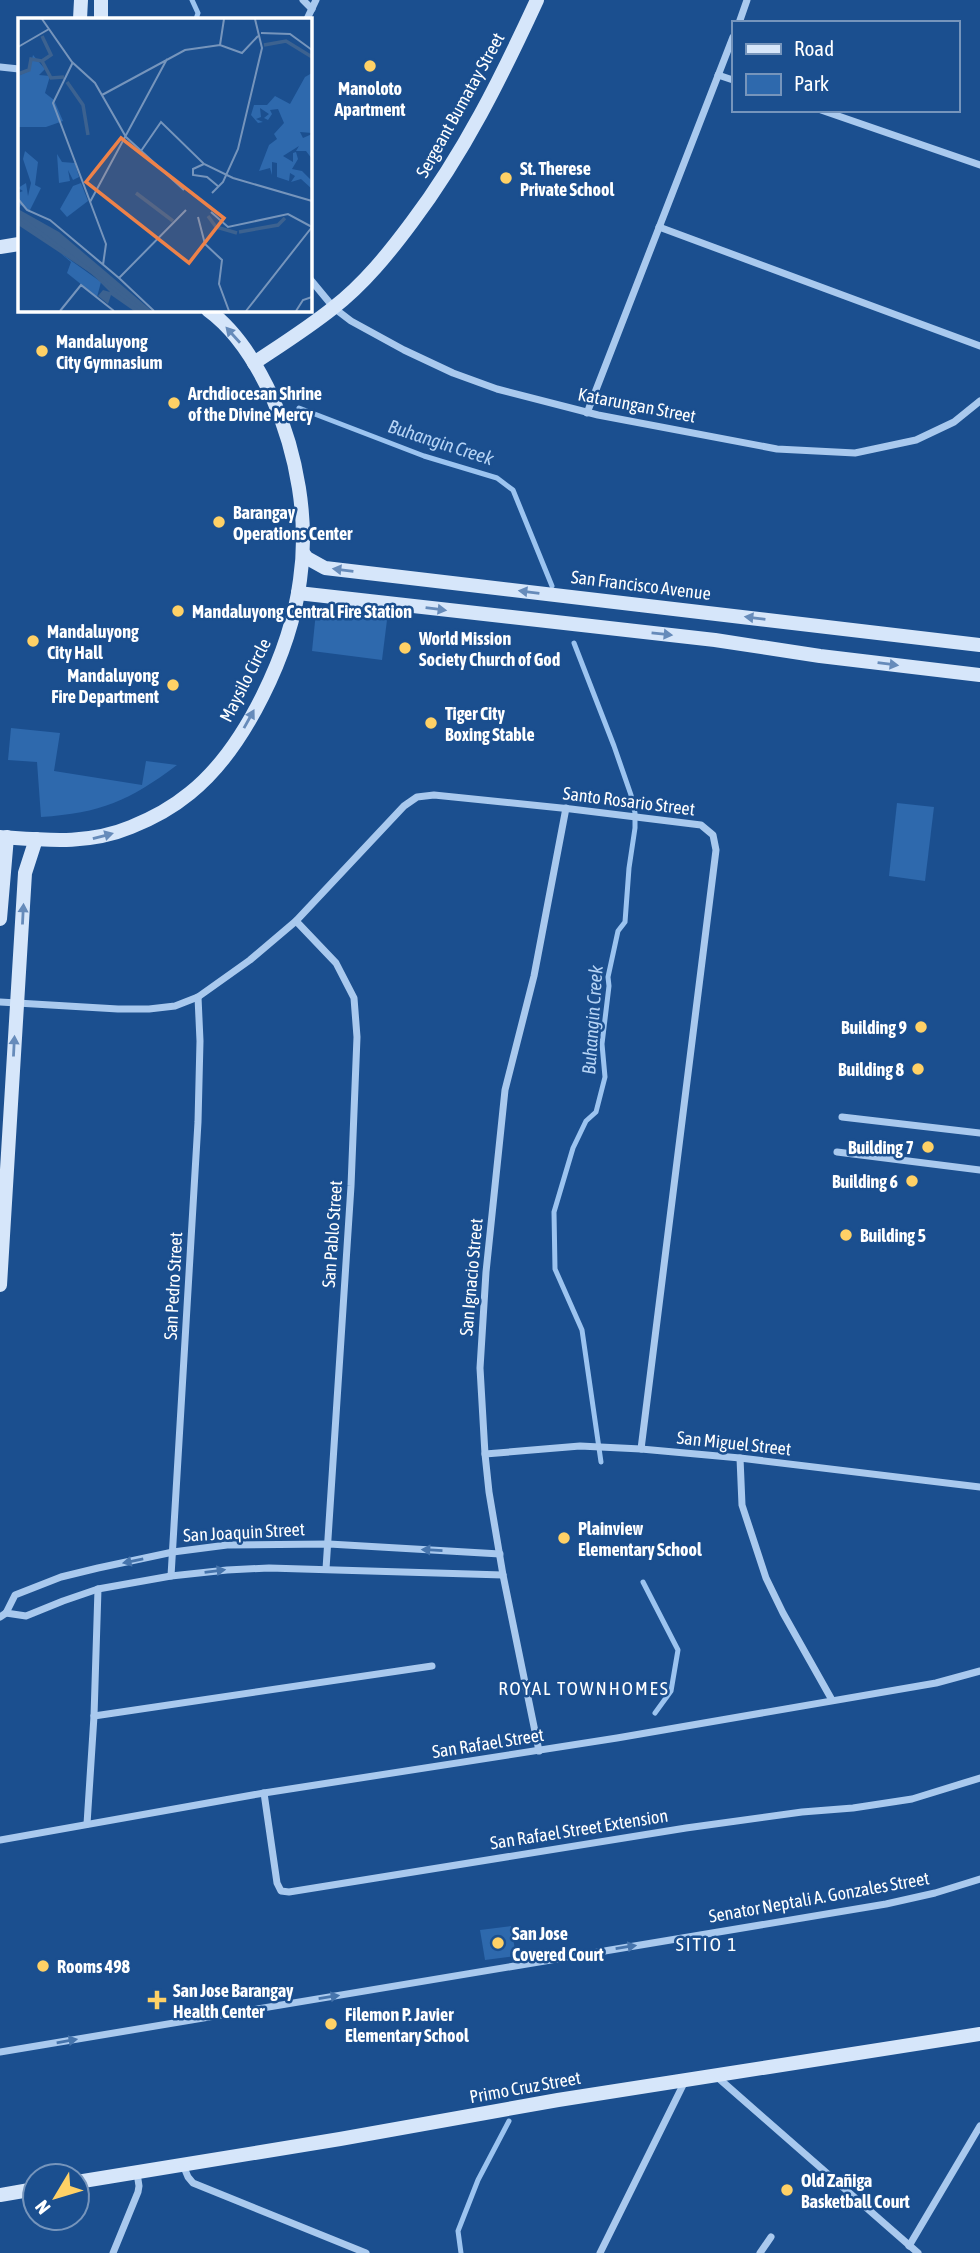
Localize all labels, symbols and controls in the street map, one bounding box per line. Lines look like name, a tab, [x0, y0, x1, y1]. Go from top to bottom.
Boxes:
inset map	[18, 18, 312, 312]
legend	[732, 21, 959, 112]
street label: Sergeant Bumatay Street	[411, 29, 509, 181]
text: Road	[794, 36, 834, 60]
marker: Manoloto Apartment	[362, 58, 378, 74]
text: Park	[794, 71, 829, 95]
place label: Manoloto Apartment	[333, 78, 406, 120]
place label: St. Therese Private School	[520, 158, 614, 200]
marker: St. Therese Private School	[498, 170, 514, 186]
one-way arrow	[225, 326, 241, 344]
place label: Mandaluyong City Gymnasium	[56, 331, 163, 373]
marker: Mandaluyong City Gymnasium	[34, 343, 50, 359]
place label: Archdiocesan Shrine of the Divine Mercy	[187, 383, 322, 425]
street label: Katarungan Street	[576, 383, 698, 427]
marker: Archdiocesan Shrine of the Divine Mercy	[166, 395, 182, 411]
water label: Buhangin Creek	[386, 415, 497, 470]
place label: Barangay Operations Center	[233, 502, 353, 544]
marker: Barangay Operations Center	[211, 514, 227, 530]
one-way arrow	[332, 565, 354, 576]
street label: San Francisco Avenue	[570, 566, 712, 604]
one-way arrow	[518, 586, 540, 597]
place label: Mandaluyong Central Fire Station	[192, 601, 412, 622]
marker: Mandaluyong Central Fire Station	[170, 603, 186, 619]
one-way arrow	[425, 604, 447, 615]
one-way arrow	[744, 613, 766, 624]
place label: Mandaluyong City Hall	[47, 621, 139, 663]
place label: World Mission Society Church of God	[418, 628, 560, 670]
one-way arrow	[652, 629, 674, 640]
marker: Mandaluyong City Hall	[25, 633, 41, 649]
street label: Maysilo Circle	[215, 635, 275, 725]
marker: World Mission Society Church of God	[397, 640, 413, 656]
one-way arrow	[877, 659, 899, 670]
place label: Mandaluyong Fire Department	[51, 665, 160, 707]
marker: Mandaluyong Fire Department	[165, 677, 181, 693]
place label: Tiger City Boxing Stable	[445, 703, 535, 745]
one-way arrow	[243, 709, 255, 728]
marker: Tiger City Boxing Stable	[423, 715, 439, 731]
street label: Santo Rosario Street	[562, 782, 696, 820]
one-way arrow	[93, 830, 114, 840]
one-way arrow	[17, 903, 28, 925]
water label: Buhangin Creek	[577, 964, 607, 1075]
place label: Building 9	[841, 1017, 907, 1038]
marker: Building 9	[913, 1019, 929, 1035]
one-way arrow	[9, 1034, 20, 1056]
place label: Building 8	[838, 1059, 905, 1080]
marker: Building 8	[910, 1061, 926, 1077]
place label: Building 7	[848, 1137, 914, 1158]
marker: Building 7	[920, 1139, 936, 1155]
place label: Building 6	[832, 1171, 898, 1192]
marker: Building 6	[904, 1173, 920, 1189]
street label: San Pablo Street	[318, 1180, 346, 1288]
street label: San Ignacio Street	[455, 1217, 487, 1337]
place label: Building 5	[860, 1225, 926, 1246]
marker: Building 5	[838, 1227, 854, 1243]
street label: San Pedro Street	[160, 1231, 186, 1341]
street label: San Miguel Street	[676, 1427, 792, 1459]
street label: San Joaquin Street	[183, 1518, 305, 1546]
place label: Plainview Elementary School	[578, 1518, 702, 1560]
marker: Plainview Elementary School	[556, 1530, 572, 1546]
one-way arrow	[421, 1544, 443, 1555]
one-way arrow	[121, 1555, 143, 1566]
one-way arrow	[204, 1565, 226, 1576]
district label: ROYAL TOWNHOMES	[498, 1677, 670, 1699]
street label: San Rafael Street	[431, 1724, 545, 1762]
street label: San Rafael Street Extension	[489, 1805, 669, 1853]
street label: Senator Neptali A. Gonzales Street	[707, 1867, 931, 1927]
place label: San Jose Covered Court	[512, 1923, 605, 1965]
district label: SITIO 1	[676, 1933, 738, 1955]
marker: San Jose Covered Court	[490, 1935, 506, 1951]
one-way arrow	[615, 1941, 637, 1952]
place label: Rooms 498	[57, 1956, 131, 1977]
marker: Rooms 498	[35, 1958, 51, 1974]
place label: San Jose Barangay Health Center	[173, 1980, 294, 2022]
marker: San Jose Barangay Health Center	[147, 1990, 167, 2010]
one-way arrow	[318, 1991, 340, 2002]
place label: Filemon P. Javier Elementary School	[345, 2004, 469, 2046]
marker: Filemon P. Javier Elementary School	[323, 2016, 339, 2032]
one-way arrow	[56, 2035, 78, 2046]
street label: Primo Cruz Street	[468, 2067, 582, 2107]
north arrow	[21, 2162, 91, 2232]
place label: Old Zañiga Basketball Court	[801, 2170, 910, 2212]
marker: Old Zañiga Basketball Court	[779, 2182, 795, 2198]
text: N	[30, 2196, 55, 2219]

